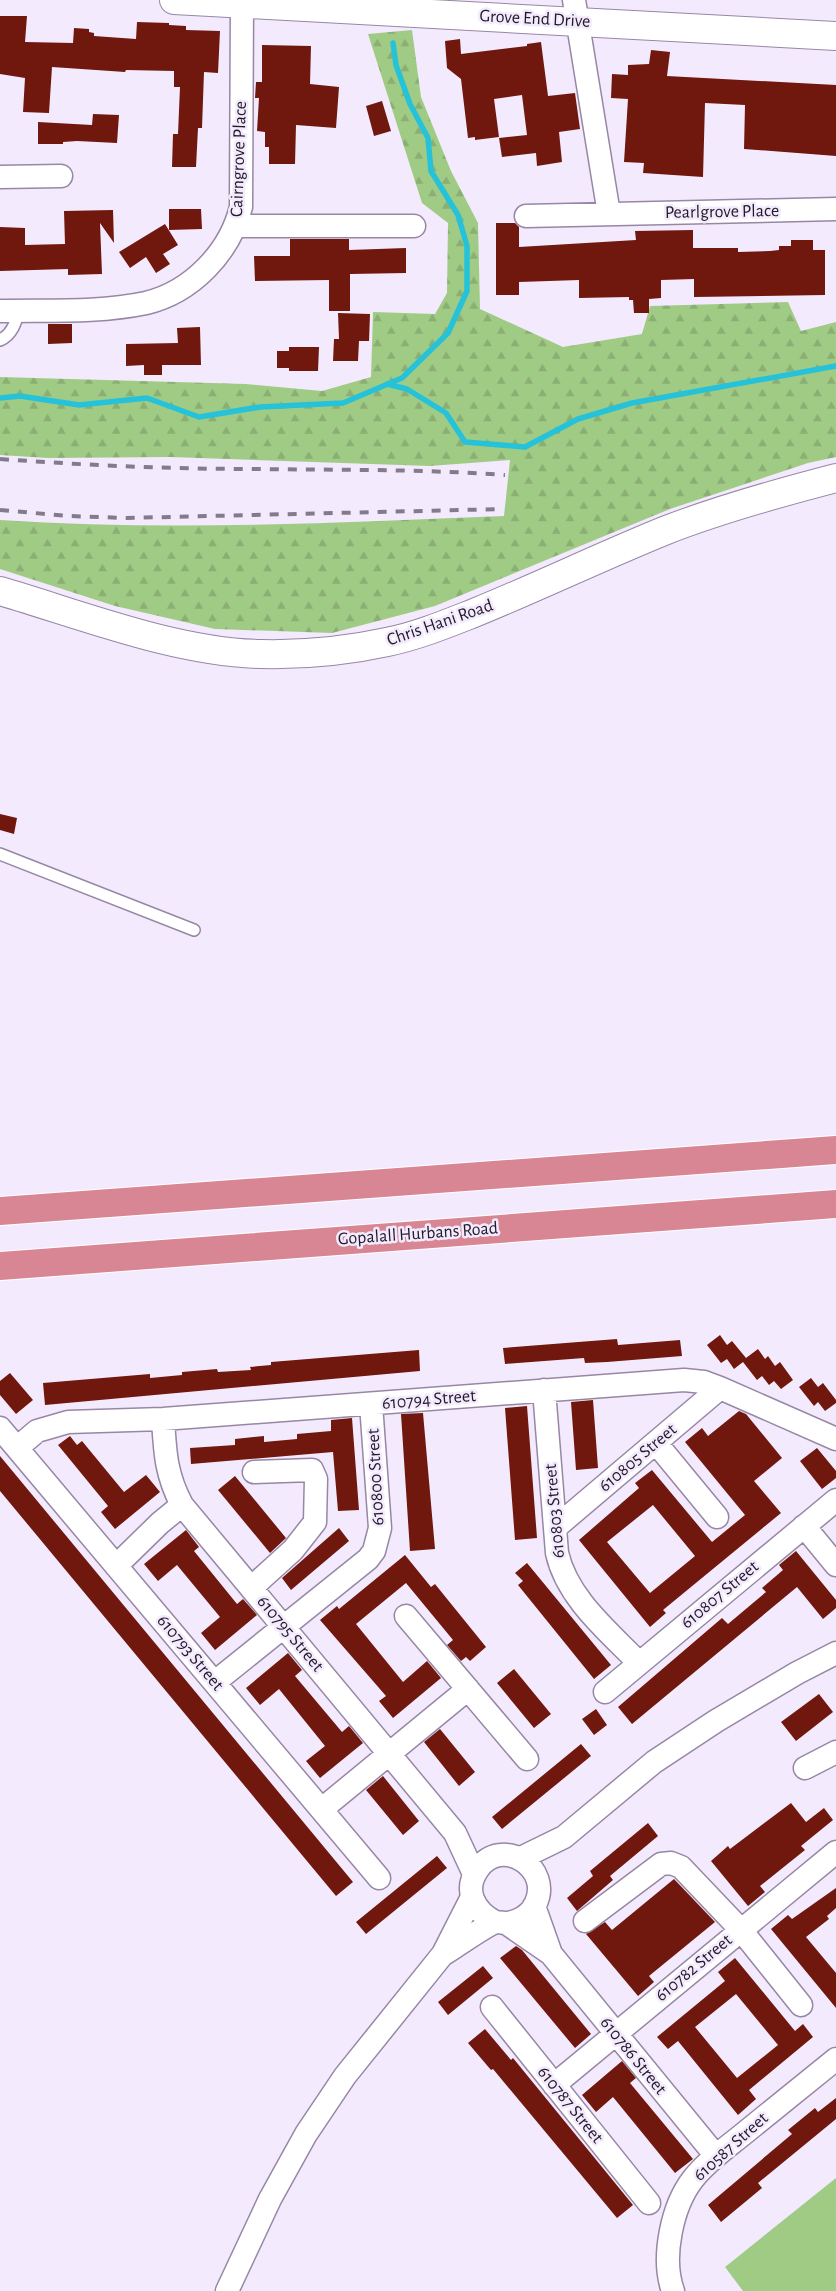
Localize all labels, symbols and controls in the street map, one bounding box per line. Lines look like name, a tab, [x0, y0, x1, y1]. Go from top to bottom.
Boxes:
street label: Grove End Drive	[479, 7, 591, 31]
street label: Cairngrove Place	[228, 101, 250, 217]
street label: Pearlgrove Place	[665, 202, 779, 222]
street label: Chris Hani Road	[385, 596, 495, 650]
street label: Gopalall Hurbans Road	[337, 1219, 499, 1249]
street label: 610794 Street	[381, 1387, 477, 1413]
street label: 610805 Street	[596, 1420, 680, 1495]
street label: 610800 Street	[364, 1428, 388, 1526]
street label: 610803 Street	[542, 1463, 568, 1559]
street label: 610807 Street	[678, 1557, 762, 1632]
street label: 610795 Street	[253, 1593, 327, 1676]
street label: 610793 Street	[153, 1612, 227, 1695]
street label: 610782 Street	[652, 1931, 736, 2005]
street label: 610786 Street	[596, 2014, 670, 2098]
street label: 610787 Street	[534, 2063, 606, 2147]
street label: 610587 Street	[690, 2109, 772, 2185]

